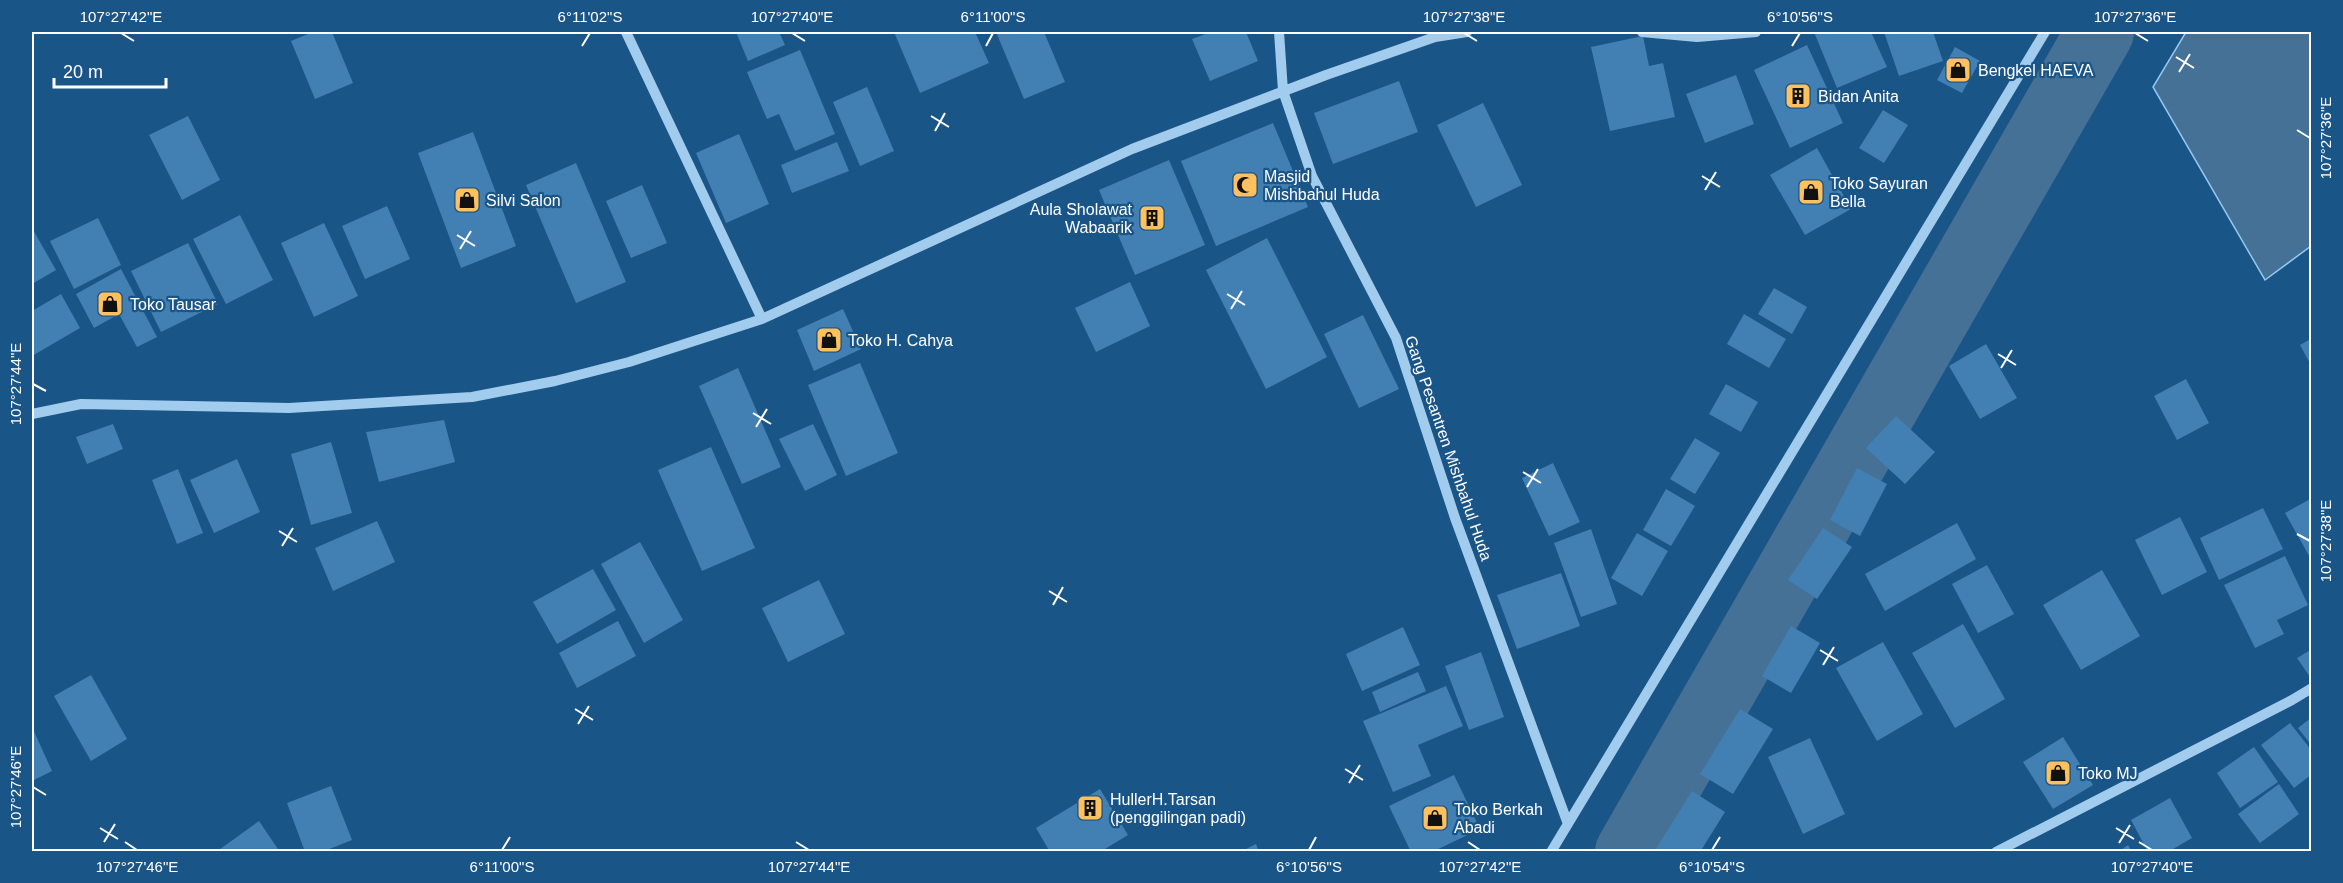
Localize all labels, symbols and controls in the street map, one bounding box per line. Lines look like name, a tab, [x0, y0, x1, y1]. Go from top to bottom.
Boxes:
text: 107°27'42"E	[80, 8, 162, 25]
text: 6°11'02"S	[558, 8, 622, 25]
text: 107°27'40"E	[751, 8, 833, 25]
text: 6°11'00"S	[961, 8, 1025, 25]
text: 107°27'38"E	[1423, 8, 1505, 25]
text: 6°10'56"S	[1767, 8, 1833, 25]
text: 107°27'36"E	[2094, 8, 2176, 25]
scale bar	[54, 51, 166, 89]
shop icon: Bengkel HAEVA	[1943, 55, 1973, 85]
text: 20 m	[63, 62, 103, 82]
place label: Bengkel HAEVA	[1978, 62, 2094, 79]
building icon: Bidan Anita	[1783, 81, 1813, 111]
place label: Bidan Anita	[1818, 88, 1899, 105]
text: 107°27'36"E	[2317, 97, 2334, 179]
place label: Masjid Mishbahul Huda	[1264, 168, 1380, 203]
mosque icon: Masjid Mishbahul Huda	[1230, 170, 1260, 200]
place label: Toko Sayuran Bella	[1830, 175, 1928, 210]
shop icon: Toko Sayuran Bella	[1796, 177, 1826, 207]
shop icon: Silvi Salon	[452, 185, 482, 215]
place label: Silvi Salon	[486, 192, 561, 209]
place label: Aula Sholawat Wabaarik	[1030, 201, 1133, 236]
building icon: Aula Sholawat Wabaarik	[1137, 203, 1167, 233]
shop icon: Toko Tausar	[95, 289, 125, 319]
place label: Toko Tausar	[130, 296, 217, 313]
shop icon: Toko H. Cahya	[814, 325, 844, 355]
place label: Toko H. Cahya	[848, 332, 953, 349]
street label: Gang Pesantren Mishbahul Huda	[1402, 334, 1495, 563]
text: 107°27'44"E	[7, 343, 24, 425]
text: 107°27'38"E	[2317, 500, 2334, 582]
text: 107°27'46"E	[7, 746, 24, 828]
shop icon: Toko MJ	[2043, 758, 2073, 788]
place label: Toko MJ	[2078, 765, 2138, 782]
place label: HullerH.Tarsan (penggilingan padi)	[1110, 791, 1246, 826]
building icon: HullerH.Tarsan (penggilingan padi)	[1075, 793, 1105, 823]
place label: Toko Berkah Abadi	[1454, 801, 1543, 836]
shop icon: Toko Berkah Abadi	[1420, 803, 1450, 833]
text: 107°27'46"E	[96, 858, 178, 875]
text: 6°11'00"S	[470, 858, 534, 875]
text: 107°27'44"E	[768, 858, 850, 875]
text: 6°10'56"S	[1276, 858, 1342, 875]
text: 107°27'42"E	[1439, 858, 1521, 875]
text: 6°10'54"S	[1679, 858, 1745, 875]
text: 107°27'40"E	[2111, 858, 2193, 875]

